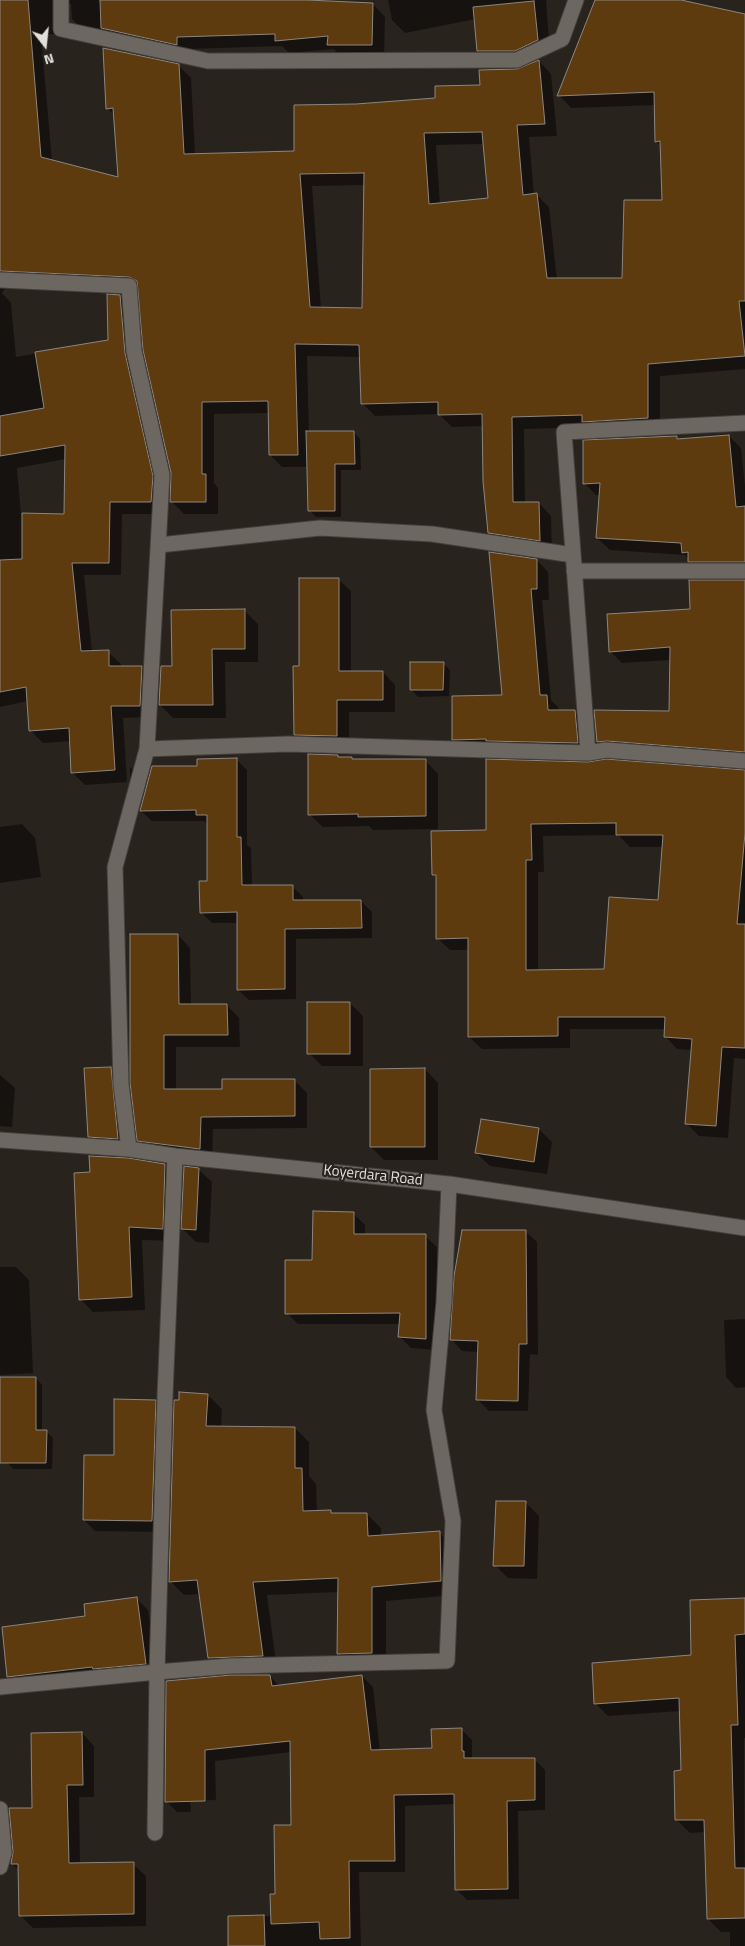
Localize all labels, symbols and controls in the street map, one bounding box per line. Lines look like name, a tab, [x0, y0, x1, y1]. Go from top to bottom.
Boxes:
north arrow	[20, 20, 70, 70]
text: N	[42, 48, 57, 71]
street label: Koyerdara Road	[322, 1162, 424, 1190]

